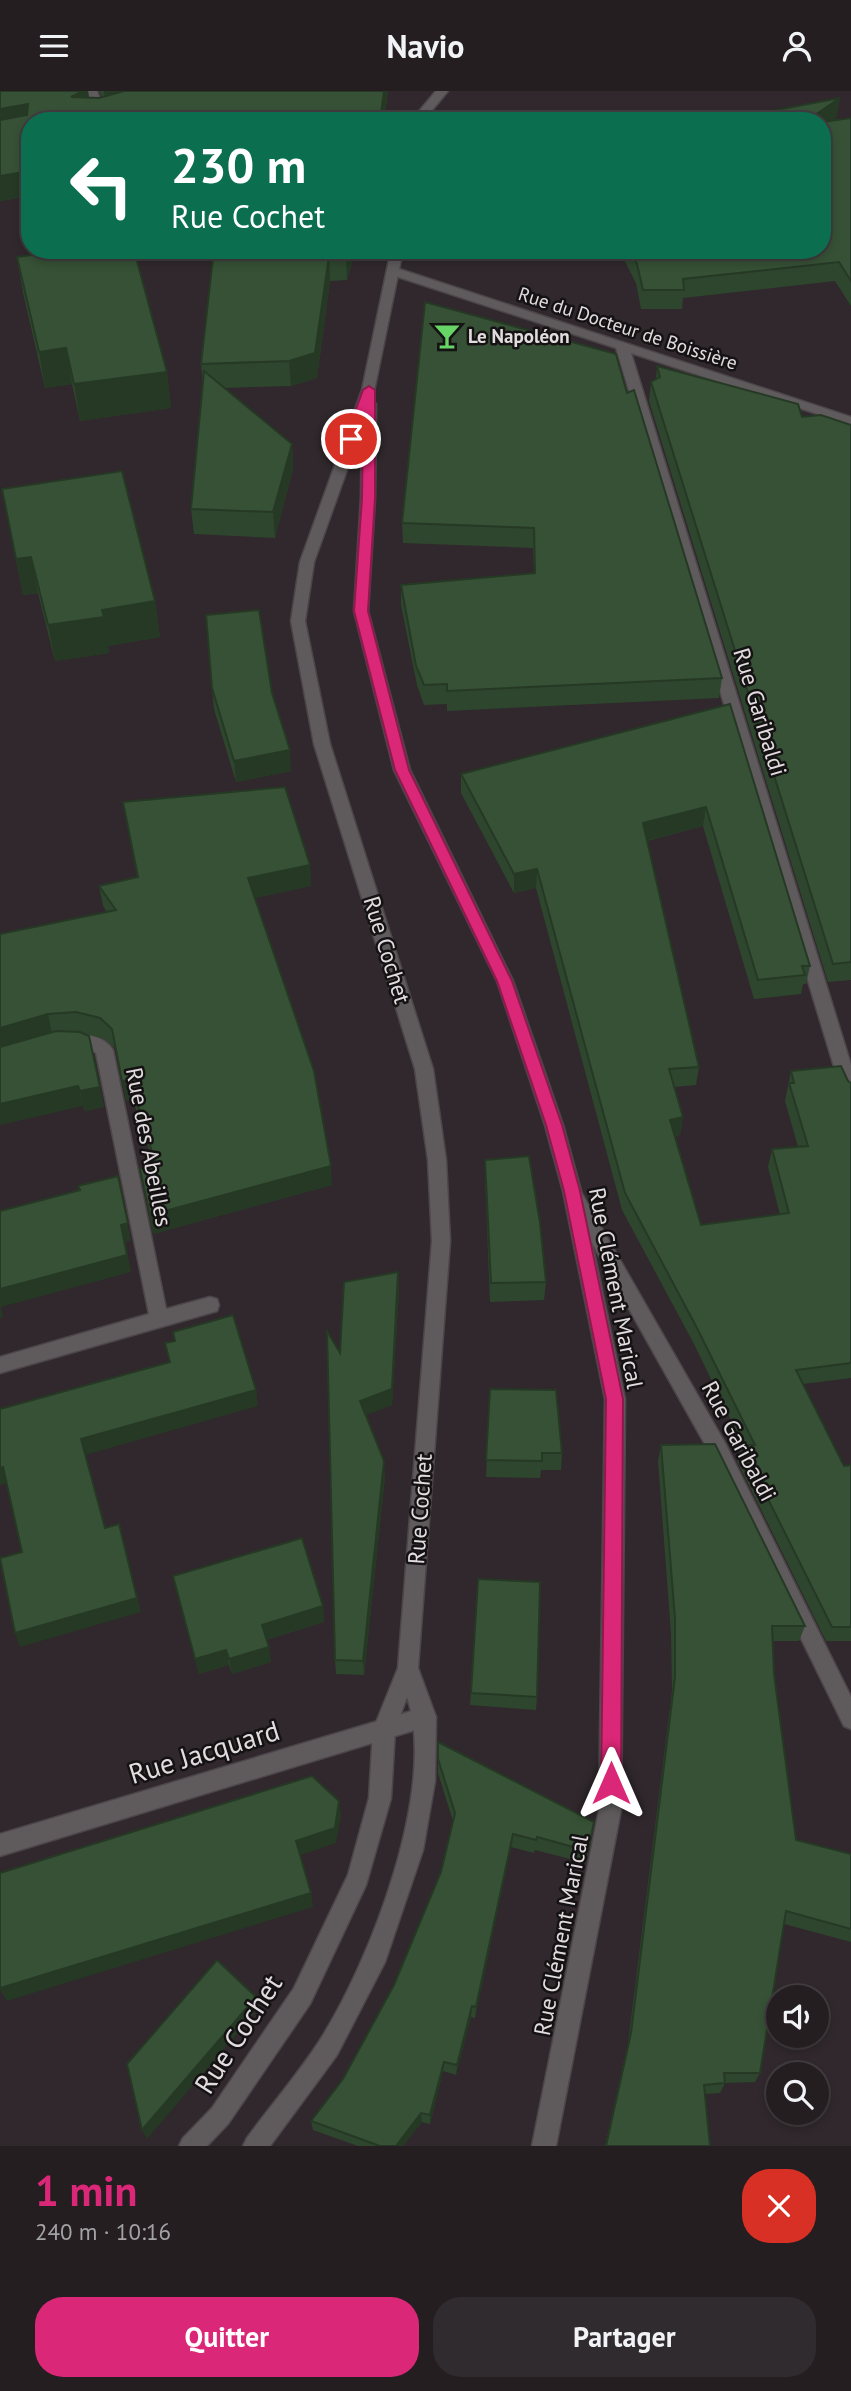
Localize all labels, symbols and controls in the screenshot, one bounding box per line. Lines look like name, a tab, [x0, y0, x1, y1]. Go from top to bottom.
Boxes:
text: Navio	[387, 25, 464, 67]
icon: menu	[35, 27, 73, 65]
icon: person	[778, 27, 816, 65]
text: 230 m	[171, 133, 306, 197]
icon: left	[56, 140, 147, 231]
text: Rue Cochet	[171, 195, 325, 237]
street label: Rue du Docteur de Boissière	[516, 281, 740, 375]
bar icon: Le Napoléon	[432, 321, 462, 351]
place label: Le Napoléon	[468, 324, 570, 348]
pin	[321, 409, 381, 469]
icon: arrive	[332, 420, 370, 458]
street label: Rue Garibaldi	[727, 644, 794, 779]
street label: Rue Cochet	[357, 893, 418, 1007]
street label: Rue des Abeilles	[120, 1065, 179, 1229]
street label: Rue Clément Marical	[583, 1185, 650, 1391]
street label: Rue Garibaldi	[696, 1376, 783, 1506]
street label: Rue Cochet	[401, 1453, 438, 1565]
street label: Rue Jacquard	[124, 1711, 284, 1792]
position arrow	[574, 1746, 648, 1820]
street label: Rue Clément Marical	[527, 1832, 594, 2038]
street label: Rue Cochet	[185, 1967, 290, 2100]
map controls	[766, 1985, 829, 2125]
button: sound	[766, 1985, 829, 2048]
button: search	[766, 2062, 829, 2125]
text: 1 min	[35, 2163, 137, 2218]
button: close	[742, 2169, 816, 2243]
text: 240 m · 10:16	[35, 2217, 171, 2246]
button: Quitter	[35, 2297, 419, 2377]
button: Partager	[433, 2297, 816, 2377]

